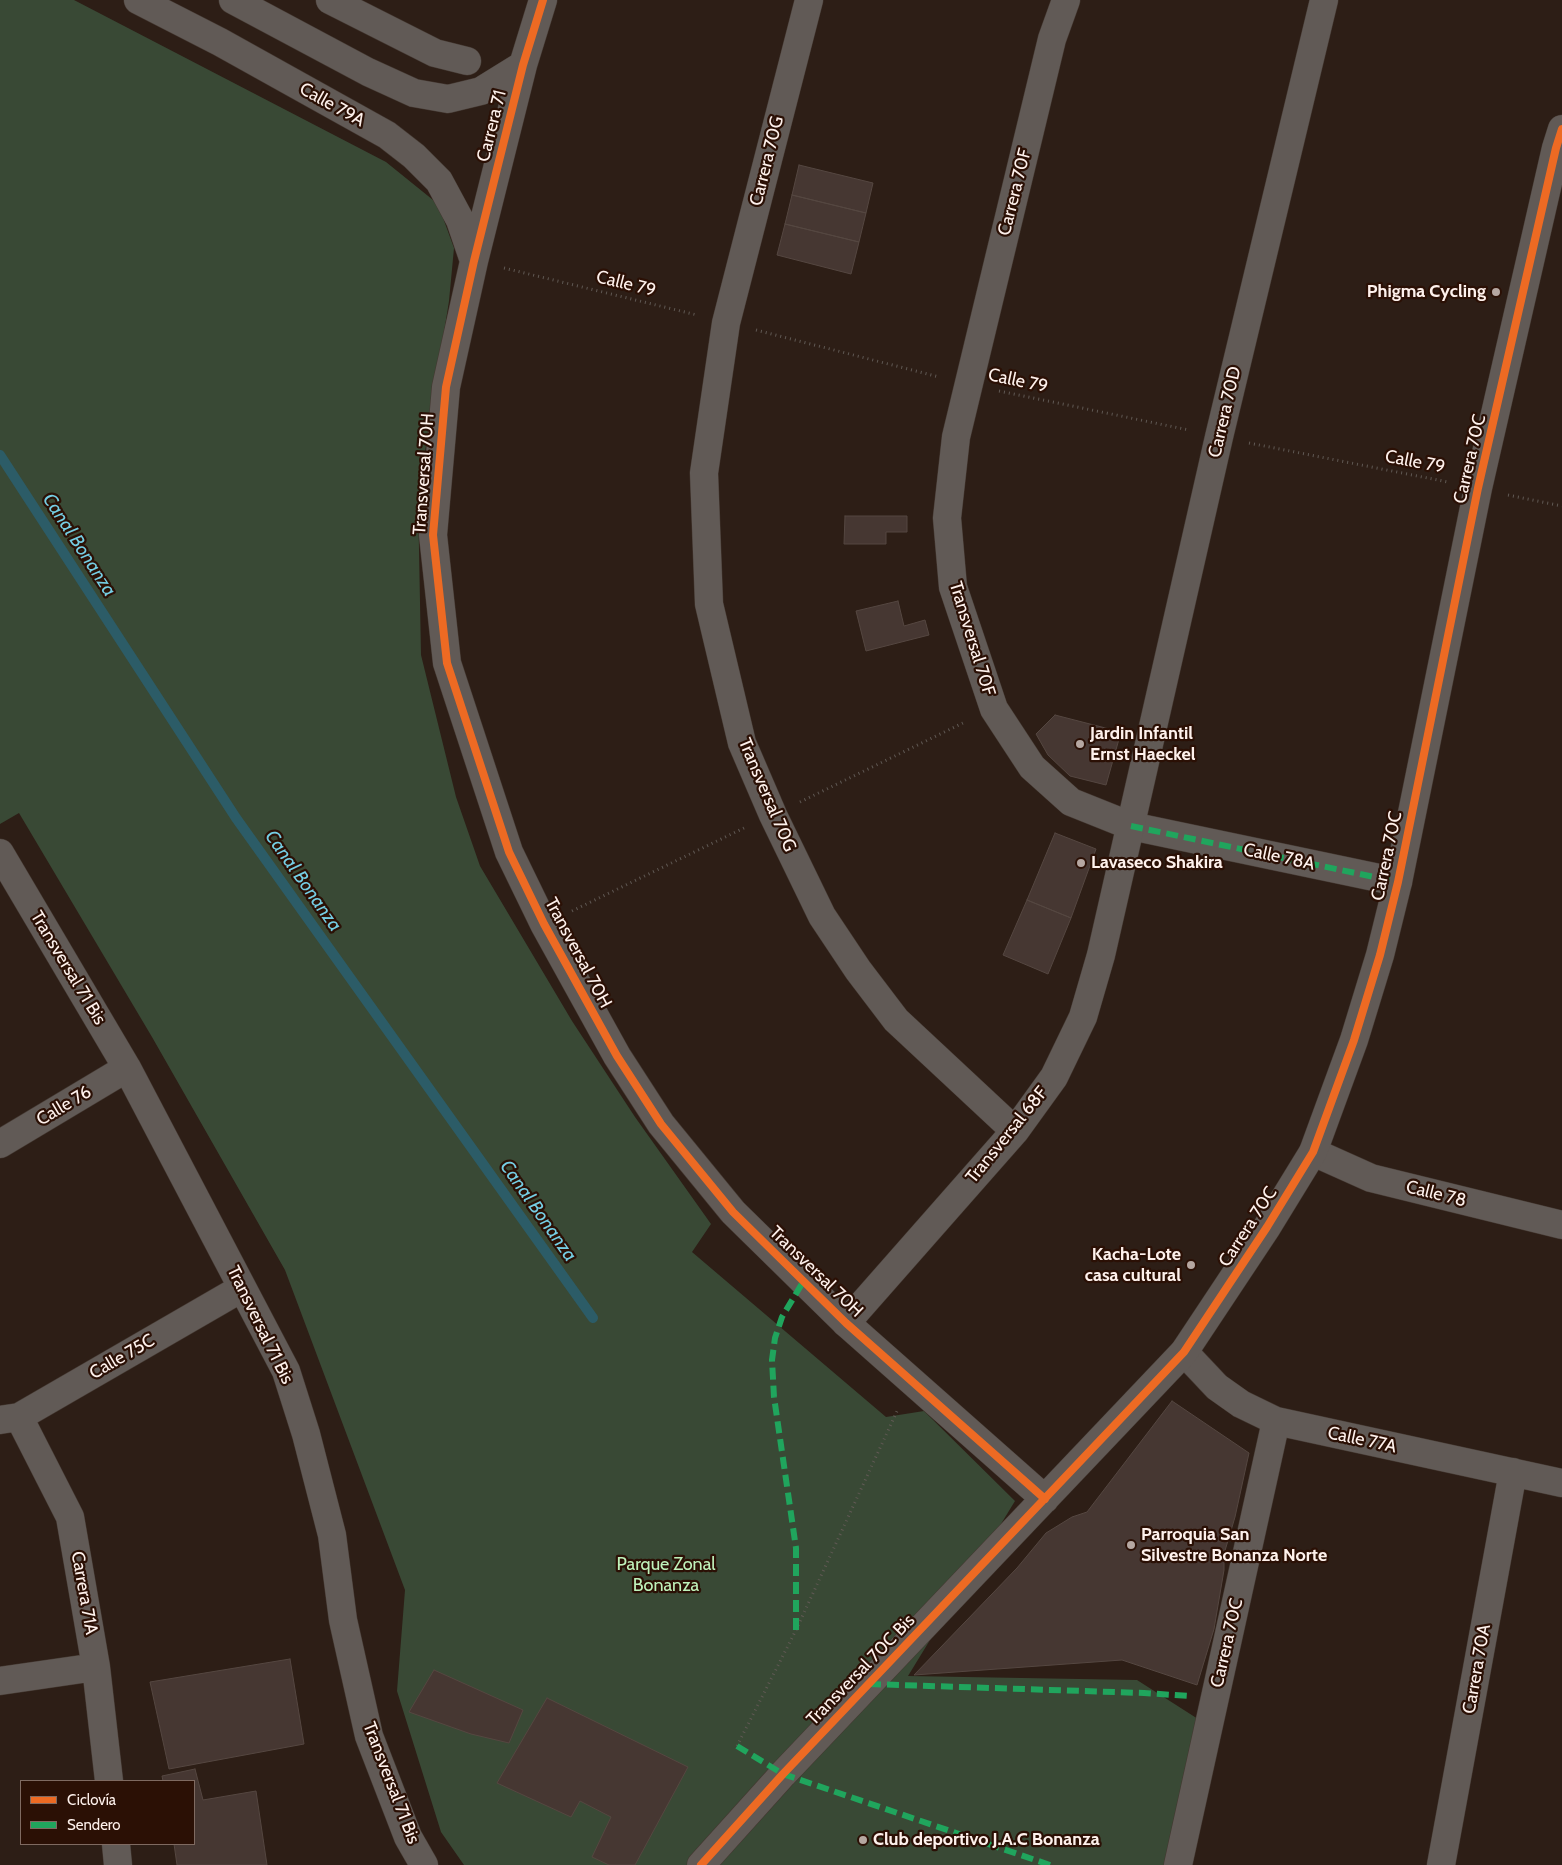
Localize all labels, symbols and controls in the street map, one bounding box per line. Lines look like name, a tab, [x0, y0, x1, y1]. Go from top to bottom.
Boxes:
street label: Calle 79A	[296, 78, 368, 132]
street label: Carrera 71	[473, 88, 511, 164]
street label: Carrera 70G	[745, 114, 789, 208]
street label: Carrera 70F	[994, 146, 1036, 238]
street label: Calle 79	[594, 266, 658, 302]
place label: Phigma Cycling	[1367, 281, 1486, 303]
marker: Phigma Cycling	[1490, 286, 1502, 298]
street label: Calle 79	[986, 364, 1050, 398]
street label: Carrera 70D	[1204, 364, 1246, 460]
street label: Transversal 70H	[409, 412, 439, 536]
street label: Carrera 70C	[1449, 412, 1491, 506]
street label: Calle 79	[1383, 446, 1447, 478]
water label: Canal Bonanza	[37, 489, 121, 601]
street label: Transversal 70F	[944, 579, 1000, 699]
place label: Jardin Infantil Ernst Haeckel	[1090, 723, 1196, 766]
street label: Transversal 70G	[733, 735, 801, 855]
marker: Jardin Infantil Ernst Haeckel	[1074, 738, 1086, 750]
street label: Carrera 70C	[1367, 809, 1407, 903]
water label: Canal Bonanza	[260, 826, 346, 936]
street label: Calle 78A	[1241, 839, 1317, 875]
place label: Lavaseco Shakira	[1091, 852, 1223, 874]
marker: Lavaseco Shakira	[1075, 857, 1087, 869]
street label: Transversal 70H	[540, 894, 616, 1012]
street label: Transversal 71 Bis	[26, 907, 110, 1029]
street label: Calle 76	[33, 1081, 95, 1131]
street label: Transversal 68F	[961, 1082, 1053, 1188]
water label: Canal Bonanza	[495, 1156, 581, 1266]
street label: Calle 78	[1404, 1176, 1468, 1212]
street label: Carrera 70C	[1214, 1183, 1282, 1271]
street label: Transversal 70H	[765, 1222, 867, 1322]
place label: Kacha-Lote casa cultural	[1085, 1244, 1181, 1286]
marker: Kacha-Lote casa cultural	[1185, 1259, 1197, 1271]
street label: Transversal 71 Bis	[222, 1262, 298, 1388]
street label: Calle 75C	[86, 1330, 158, 1384]
street label: Calle 77A	[1326, 1422, 1398, 1458]
place label: Parroquia San Silvestre Bonanza Norte	[1141, 1524, 1327, 1566]
marker: Parroquia San Silvestre Bonanza Norte	[1125, 1539, 1137, 1551]
street label: Carrera 71A	[66, 1550, 102, 1636]
park label: Parque Zonal Bonanza	[616, 1554, 716, 1596]
street label: Carrera 70C	[1206, 1596, 1248, 1690]
street label: Transversal 70C Bis	[802, 1610, 920, 1730]
street label: Carrera 70A	[1458, 1622, 1496, 1716]
street label: Transversal 71 Bis	[358, 1719, 424, 1847]
legend	[20, 1780, 195, 1845]
text: Ciclovía	[67, 1791, 116, 1809]
text: Sendero	[67, 1816, 121, 1834]
place label: Club deportivo J.A.C Bonanza	[873, 1829, 1100, 1851]
marker: Club deportivo J.A.C Bonanza	[857, 1834, 869, 1846]

